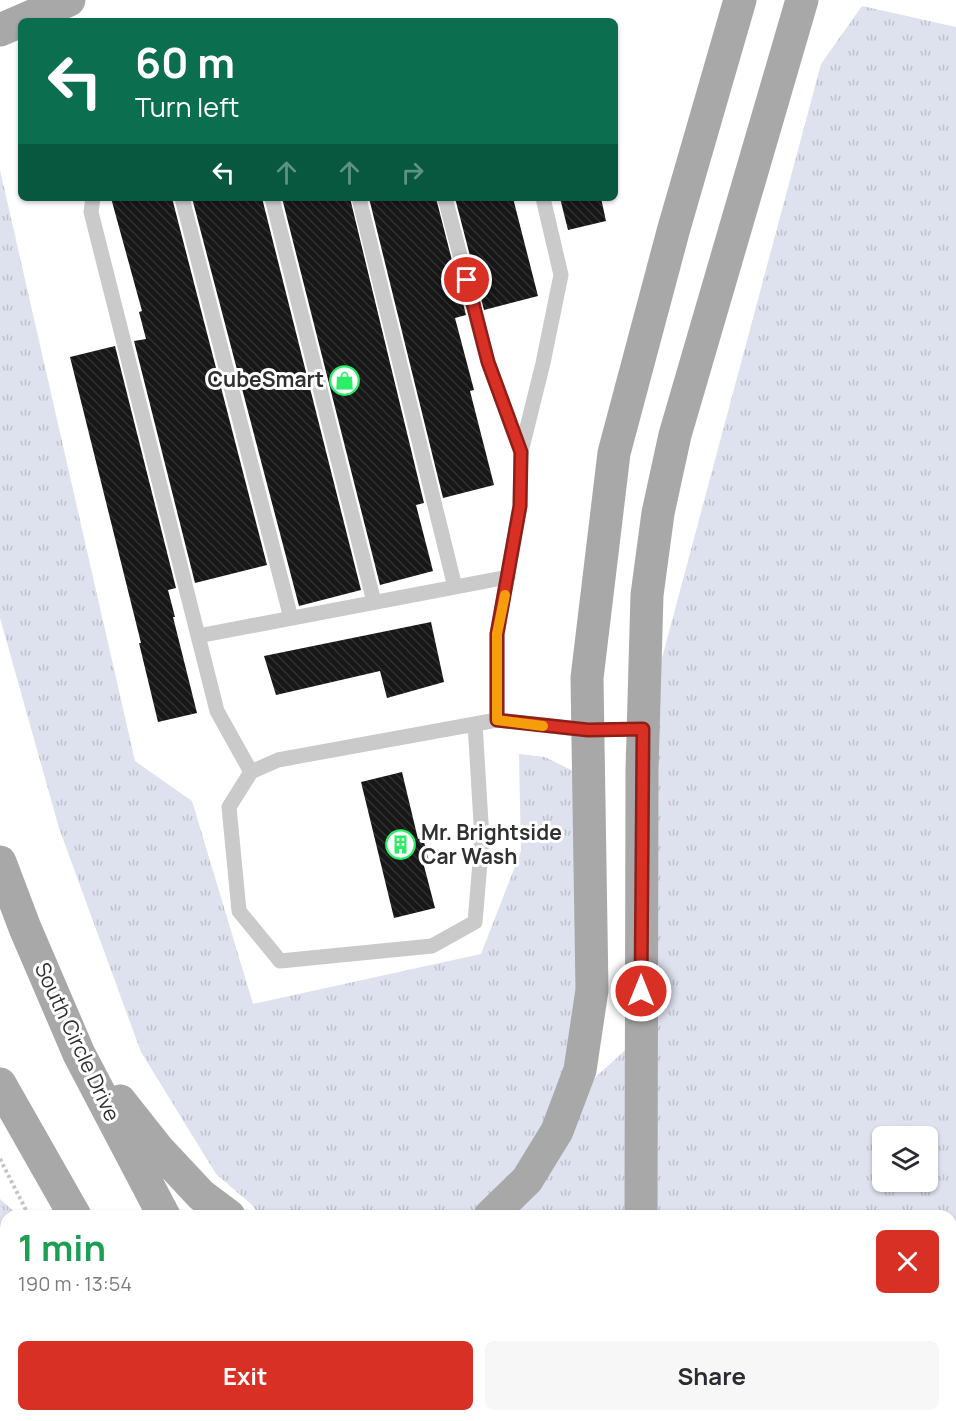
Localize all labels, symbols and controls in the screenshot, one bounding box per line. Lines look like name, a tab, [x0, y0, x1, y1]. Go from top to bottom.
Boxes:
text: 60 m	[135, 33, 235, 91]
icon: left	[36, 42, 114, 120]
text: Turn left	[135, 88, 239, 125]
icon: left	[207, 156, 240, 189]
icon: ahead	[270, 156, 303, 189]
icon: ahead	[333, 156, 366, 189]
icon: right	[396, 156, 429, 189]
pin	[441, 254, 492, 305]
icon: arrive	[450, 263, 483, 296]
shop icon: CubeSmart	[329, 364, 361, 396]
place label: CubeSmart	[208, 365, 324, 393]
place label: Mr. Brightside Car Wash	[421, 818, 562, 870]
building icon: Mr. Brightside Car Wash	[384, 829, 416, 861]
street label: South Circle Drive	[29, 958, 127, 1125]
position arrow	[609, 959, 673, 1023]
map controls	[872, 1126, 938, 1192]
button: layers	[872, 1126, 938, 1192]
text: 1 min	[18, 1223, 106, 1272]
button: close	[876, 1230, 939, 1293]
text: 190 m · 13:54	[18, 1270, 132, 1297]
button: Exit	[18, 1341, 473, 1410]
button: Share	[485, 1341, 939, 1410]

